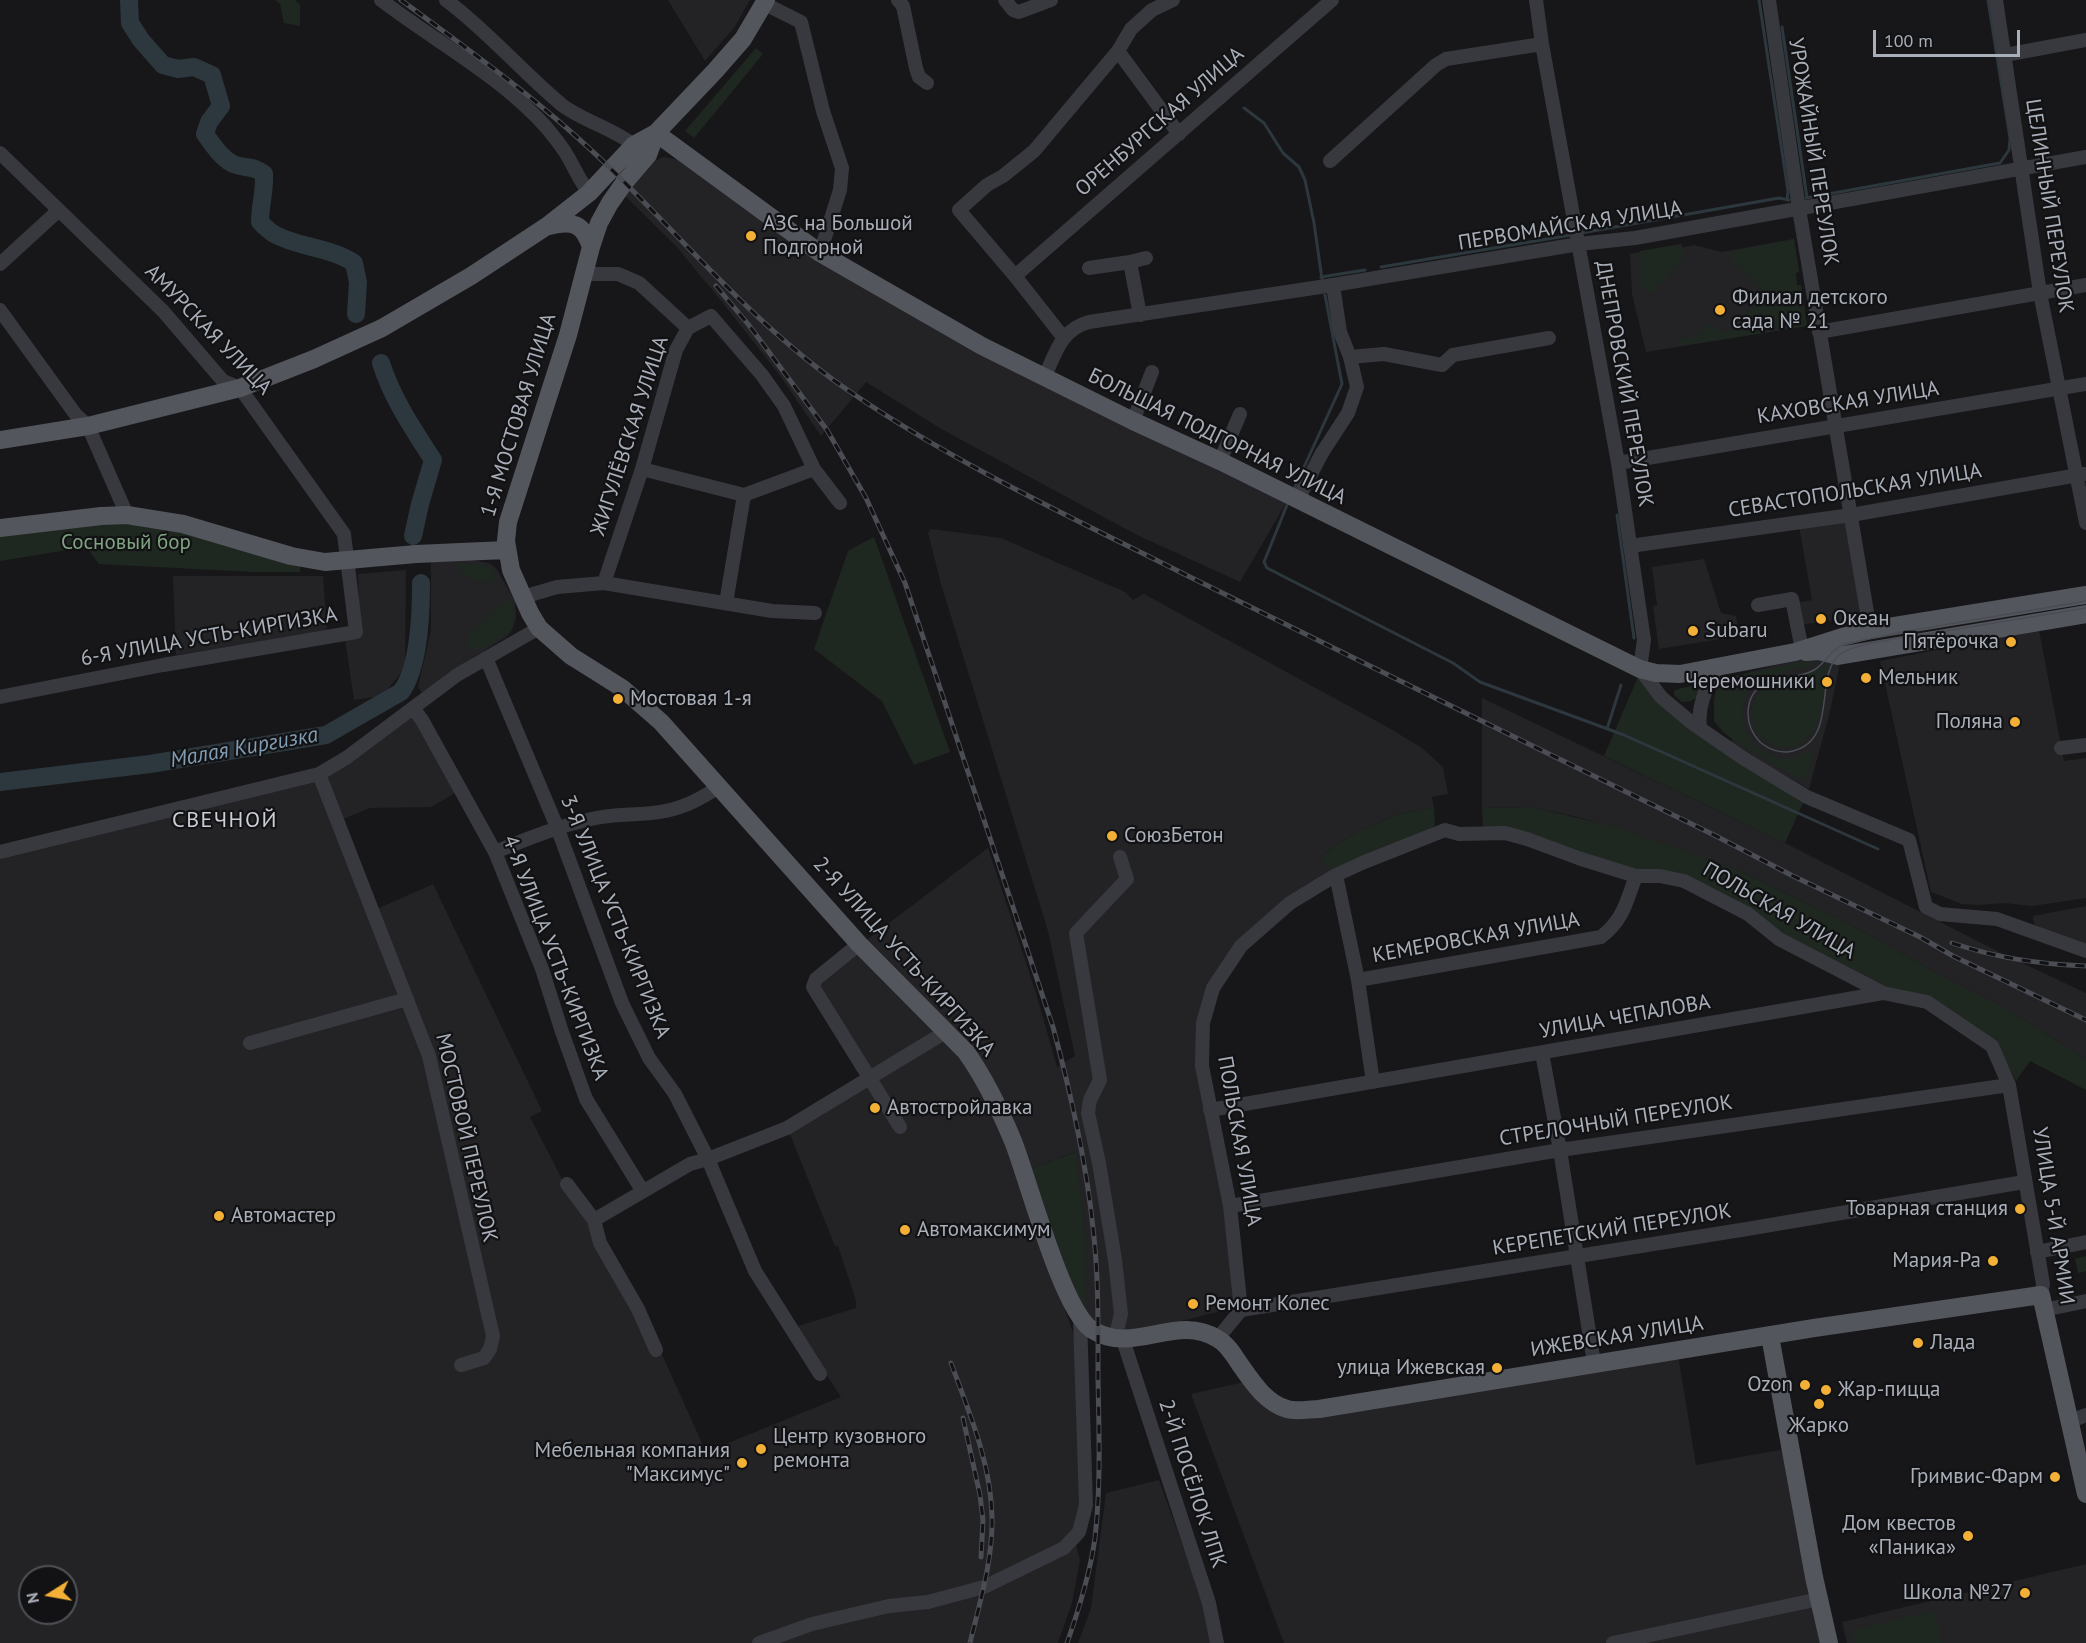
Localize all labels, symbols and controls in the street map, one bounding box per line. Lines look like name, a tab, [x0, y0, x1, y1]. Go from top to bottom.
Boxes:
scale bar	[1876, 18, 2023, 56]
text: 100 m	[1884, 29, 1933, 52]
street label: УРОЖАЙНЫЙ ПЕРЕУЛОК	[1783, 36, 1843, 268]
street label: ОРЕНБУРГСКАЯ УЛИЦА	[1071, 42, 1249, 202]
street label: ЦЕЛИННЫЙ ПЕРЕУЛОК	[2020, 97, 2078, 315]
street label: ПЕРВОМАЙСКАЯ УЛИЦА	[1456, 196, 1684, 256]
place label: АЗС на Большой Подгорной	[763, 211, 913, 261]
marker: АЗС на Большой Подгорной	[744, 229, 758, 243]
street label: ДНЕПРОВСКИЙ ПЕРЕУЛОК	[1590, 259, 1658, 509]
street label: АМУРСКАЯ УЛИЦА	[139, 260, 277, 400]
place label: Филиал детского сада № 21	[1732, 285, 1888, 335]
marker: Филиал детского сада № 21	[1713, 303, 1727, 317]
street label: 1-Я МОСТОВАЯ УЛИЦА	[476, 310, 562, 520]
street label: ЖИГУЛЁВСКАЯ УЛИЦА	[586, 333, 674, 539]
street label: БОЛЬШАЯ ПОДГОРНАЯ УЛИЦА	[1084, 363, 1350, 511]
street label: КАХОВСКАЯ УЛИЦА	[1755, 376, 1941, 430]
street label: СЕВАСТОПОЛЬСКАЯ УЛИЦА	[1726, 459, 1984, 523]
park label: Сосновый бор	[61, 530, 191, 556]
street label: 6-Я УЛИЦА УСТЬ-КИРГИЗКА	[79, 602, 339, 672]
place label: Океан	[1833, 606, 1890, 632]
marker: Океан	[1814, 612, 1828, 626]
place label: Subaru	[1705, 618, 1768, 644]
marker: Subaru	[1686, 624, 1700, 638]
place label: Пятёрочка	[1903, 629, 1999, 655]
marker: Пятёрочка	[2004, 635, 2018, 649]
place label: Мельник	[1878, 665, 1958, 691]
place label: Черемошники	[1685, 669, 1815, 695]
marker: Мельник	[1859, 671, 1873, 685]
marker: Черемошники	[1820, 675, 1834, 689]
place label: Мостовая 1-я	[630, 686, 752, 712]
marker: Мостовая 1-я	[611, 692, 625, 706]
place label: Поляна	[1936, 709, 2003, 735]
marker: Поляна	[2008, 715, 2022, 729]
water label: Малая Киргизка	[168, 722, 320, 774]
street label: 3-Я УЛИЦА УСТЬ-КИРГИЗКА	[555, 792, 675, 1042]
district label: СВЕЧНОЙ	[172, 808, 278, 834]
place label: СоюзБетон	[1124, 823, 1224, 849]
marker: СоюзБетон	[1105, 829, 1119, 843]
street label: 4-Я УЛИЦА УСТЬ-КИРГИЗКА	[497, 832, 613, 1084]
street label: 2-Я УЛИЦА УСТЬ-КИРГИЗКА	[808, 852, 1000, 1062]
street label: ПОЛЬСКАЯ УЛИЦА	[1698, 857, 1860, 965]
street label: КЕМЕРОВСКАЯ УЛИЦА	[1371, 907, 1581, 969]
street label: УЛИЦА ЧЕПАЛОВА	[1538, 990, 1712, 1044]
street label: МОСТОВОЙ ПЕРЕУЛОК	[430, 1031, 502, 1245]
street label: ПОЛЬСКАЯ УЛИЦА	[1212, 1054, 1266, 1228]
street label: СТРЕЛОЧНЫЙ ПЕРЕУЛОК	[1498, 1090, 1734, 1152]
place label: Автостройлавка	[887, 1095, 1033, 1121]
marker: Автостройлавка	[868, 1101, 882, 1115]
street label: УЛИЦА 5-Й АРМИИ	[2027, 1126, 2079, 1306]
place label: Товарная cтанция	[1846, 1196, 2008, 1222]
street label: КЕРЕПЕТСКИЙ ПЕРЕУЛОК	[1491, 1199, 1733, 1261]
marker: Товарная cтанция	[2013, 1202, 2027, 1216]
place label: Автомастер	[231, 1203, 336, 1229]
marker: Автомастер	[212, 1209, 226, 1223]
place label: Автомаксимум	[917, 1217, 1051, 1243]
marker: Автомаксимум	[898, 1223, 912, 1237]
place label: Мария-Ра	[1892, 1248, 1981, 1274]
marker: Мария-Ра	[1986, 1254, 2000, 1268]
place label: Ремонт Колес	[1205, 1291, 1330, 1317]
marker: Ремонт Колес	[1186, 1297, 1200, 1311]
street label: ИЖЕВСКАЯ УЛИЦА	[1529, 1311, 1705, 1363]
place label: Лада	[1930, 1330, 1975, 1356]
marker: Лада	[1911, 1336, 1925, 1350]
place label: улица Ижевская	[1337, 1355, 1485, 1381]
marker: улица Ижевская	[1490, 1361, 1504, 1375]
place label: Ozon	[1747, 1372, 1793, 1398]
place label: Жар-пицца	[1838, 1377, 1940, 1403]
marker: Ozon	[1798, 1378, 1812, 1392]
marker: Жар-пицца	[1819, 1383, 1833, 1397]
street label: 2-Й ПОСЁЛОК ЛПК	[1153, 1396, 1231, 1572]
marker: Жарко	[1812, 1397, 1826, 1411]
place label: Жарко	[1789, 1413, 1849, 1439]
place label: Центр кузовного ремонта	[773, 1424, 926, 1474]
place label: Мебельная компания "Максимус"	[535, 1438, 730, 1488]
marker: Центр кузовного ремонта	[754, 1442, 768, 1456]
marker: Мебельная компания "Максимус"	[735, 1456, 749, 1470]
place label: Гримвис-Фарм	[1910, 1464, 2043, 1490]
marker: Гримвис-Фарм	[2048, 1470, 2062, 1484]
place label: Дом квестов «Паника»	[1842, 1511, 1956, 1561]
marker: Дом квестов «Паника»	[1961, 1529, 1975, 1543]
north arrow	[18, 1565, 78, 1625]
place label: Школа №27	[1903, 1580, 2013, 1606]
marker: Школа №27	[2018, 1586, 2032, 1600]
text: N	[21, 1591, 43, 1605]

